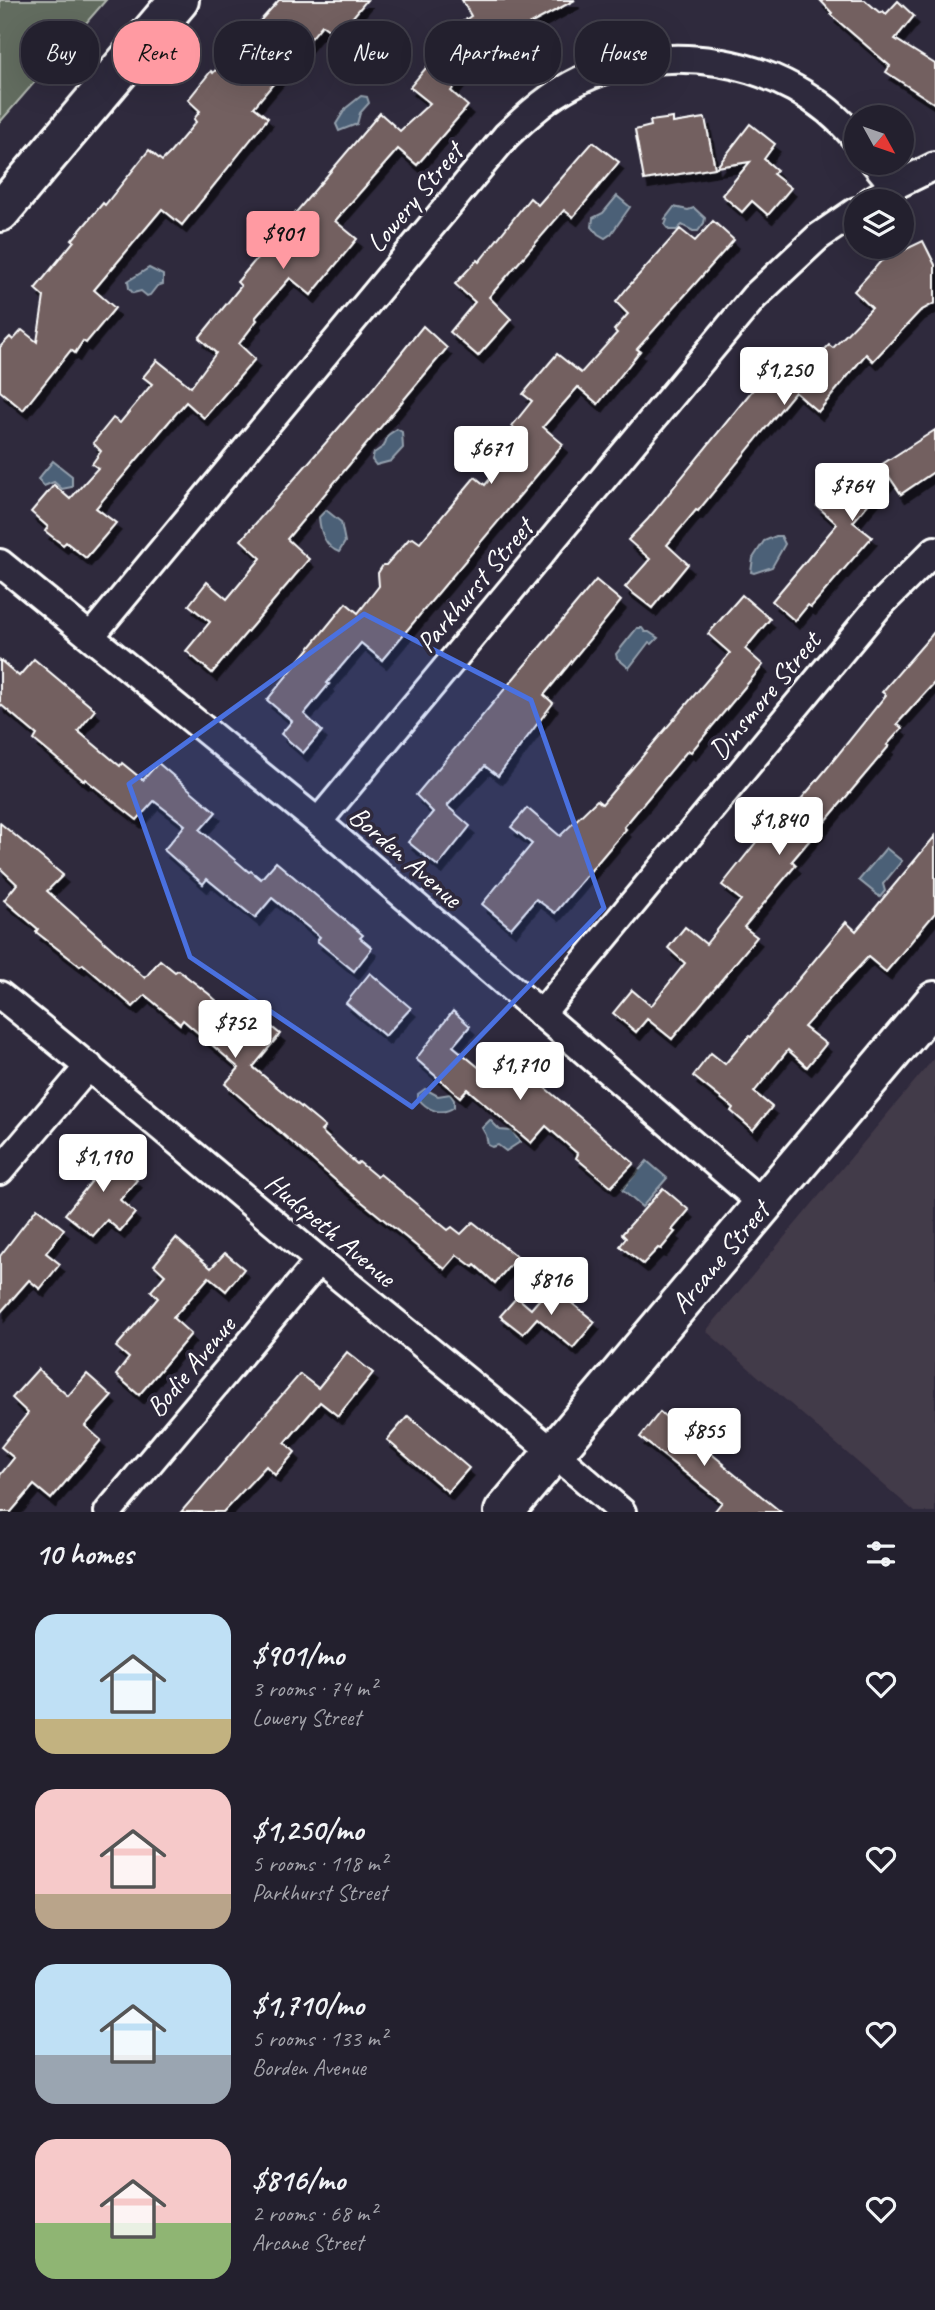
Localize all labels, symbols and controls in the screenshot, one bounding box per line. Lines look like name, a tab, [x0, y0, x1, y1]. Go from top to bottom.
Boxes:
chip: Buy	[21, 21, 99, 84]
chip: Rent	[113, 21, 200, 84]
chip: Filters	[214, 21, 314, 84]
chip: New	[328, 21, 411, 84]
chip: Apartment	[425, 21, 561, 84]
chip: House	[575, 21, 670, 84]
north arrow	[844, 105, 914, 175]
map controls	[844, 105, 914, 259]
street label: Lowery Street	[358, 132, 473, 259]
button: layers	[844, 189, 914, 259]
pin: $901	[242, 212, 324, 271]
text: $901	[262, 219, 304, 248]
pin: $1,250	[727, 348, 841, 407]
text: $1,250	[756, 355, 812, 384]
pin: $671	[450, 426, 532, 486]
text: $671	[470, 434, 512, 463]
pin: $764	[811, 463, 893, 523]
text: $764	[831, 471, 873, 500]
street label: Parkhurst Street	[408, 508, 543, 659]
street label: Dinsmore Street	[701, 622, 830, 766]
street label: Borden Avenue	[342, 798, 471, 916]
pin: $1,840	[722, 798, 836, 857]
text: $1,840	[751, 805, 807, 834]
pin: $752	[194, 1000, 276, 1060]
text: $752	[215, 1008, 255, 1037]
pin: $1,710	[463, 1042, 577, 1102]
text: $1,710	[492, 1050, 548, 1079]
pin: $1,190	[46, 1134, 160, 1194]
text: $1,190	[75, 1142, 131, 1171]
street label: Hudspeth Avenue	[258, 1165, 404, 1295]
street label: Arcane Street	[663, 1191, 779, 1320]
pin: $816	[510, 1258, 592, 1317]
text: $816	[530, 1265, 572, 1294]
street label: Bodie Avenue	[138, 1307, 244, 1424]
pin: $855	[663, 1408, 745, 1468]
text: $855	[684, 1416, 724, 1445]
text: 10 homes	[35, 1535, 133, 1573]
icon: filters	[862, 1535, 900, 1573]
text: $901/mo	[252, 1636, 344, 1674]
icon: home	[91, 1642, 175, 1726]
icon: heart	[862, 1665, 900, 1703]
text: 3 rooms · 74 m²	[252, 1674, 376, 1703]
text: Lowery Street	[252, 1703, 361, 1732]
text: $1,250/mo	[252, 1811, 363, 1849]
icon: home	[91, 1817, 175, 1901]
icon: heart	[862, 1840, 900, 1878]
text: 5 rooms · 118 m²	[252, 1849, 387, 1878]
text: Parkhurst Street	[252, 1878, 387, 1907]
text: $1,710/mo	[252, 1986, 364, 2024]
icon: home	[91, 1992, 175, 2076]
icon: heart	[862, 2015, 900, 2053]
text: 5 rooms · 133 m²	[252, 2024, 387, 2053]
text: Borden Avenue	[252, 2053, 366, 2082]
text: $816/mo	[252, 2161, 345, 2199]
icon: home	[91, 2167, 175, 2251]
icon: heart	[862, 2190, 900, 2228]
text: 2 rooms · 68 m²	[252, 2199, 376, 2228]
text: Arcane Street	[252, 2228, 363, 2257]

